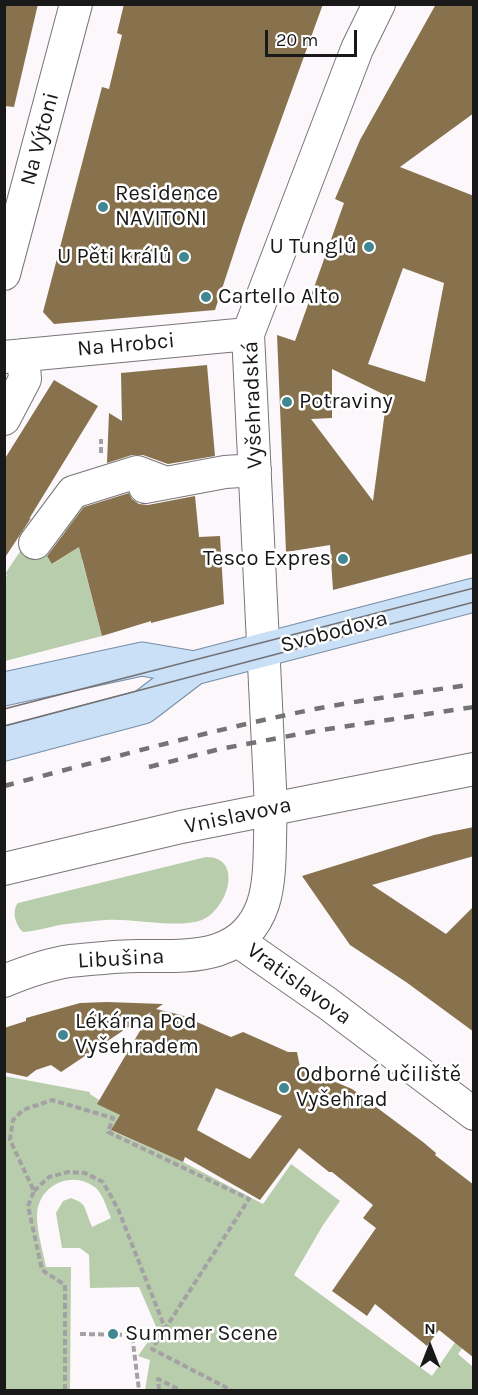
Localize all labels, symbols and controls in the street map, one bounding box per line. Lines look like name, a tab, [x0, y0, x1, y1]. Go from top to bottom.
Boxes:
scale bar	[268, 18, 360, 56]
text: 20 m	[276, 29, 318, 51]
street label: Na Výtoni	[15, 90, 65, 188]
place label: Residence NAVITONI	[115, 181, 218, 232]
marker: Residence NAVITONI	[96, 200, 110, 214]
place label: U Tunglů	[269, 234, 357, 260]
marker: U Tunglů	[362, 240, 376, 254]
place label: U Pěti králů	[57, 244, 172, 270]
marker: U Pěti králů	[177, 250, 191, 264]
place label: Cartello Alto	[218, 284, 340, 310]
marker: Cartello Alto	[199, 290, 213, 304]
street label: Na Hrobci	[76, 328, 176, 362]
street label: Vyšehradská	[238, 341, 268, 469]
place label: Potraviny	[299, 389, 393, 415]
marker: Potraviny	[280, 395, 294, 409]
place label: Tesco Expres	[203, 546, 331, 572]
marker: Tesco Expres	[336, 552, 350, 566]
street label: Svobodova	[278, 605, 390, 659]
street label: Vnislavova	[182, 792, 294, 840]
street label: Vratislavova	[241, 937, 357, 1031]
street label: Libušina	[77, 944, 165, 974]
place label: Lékárna Pod Vyšehradem	[75, 1009, 199, 1060]
marker: Lékárna Pod Vyšehradem	[56, 1028, 70, 1042]
place label: Odborné učiliště Vyšehrad	[296, 1062, 461, 1114]
marker: Odborné učiliště Vyšehrad	[277, 1081, 291, 1095]
north arrow	[400, 1317, 460, 1377]
text: N	[424, 1319, 436, 1338]
place label: Summer Scene	[125, 1321, 278, 1347]
marker: Summer Scene	[106, 1327, 120, 1341]

